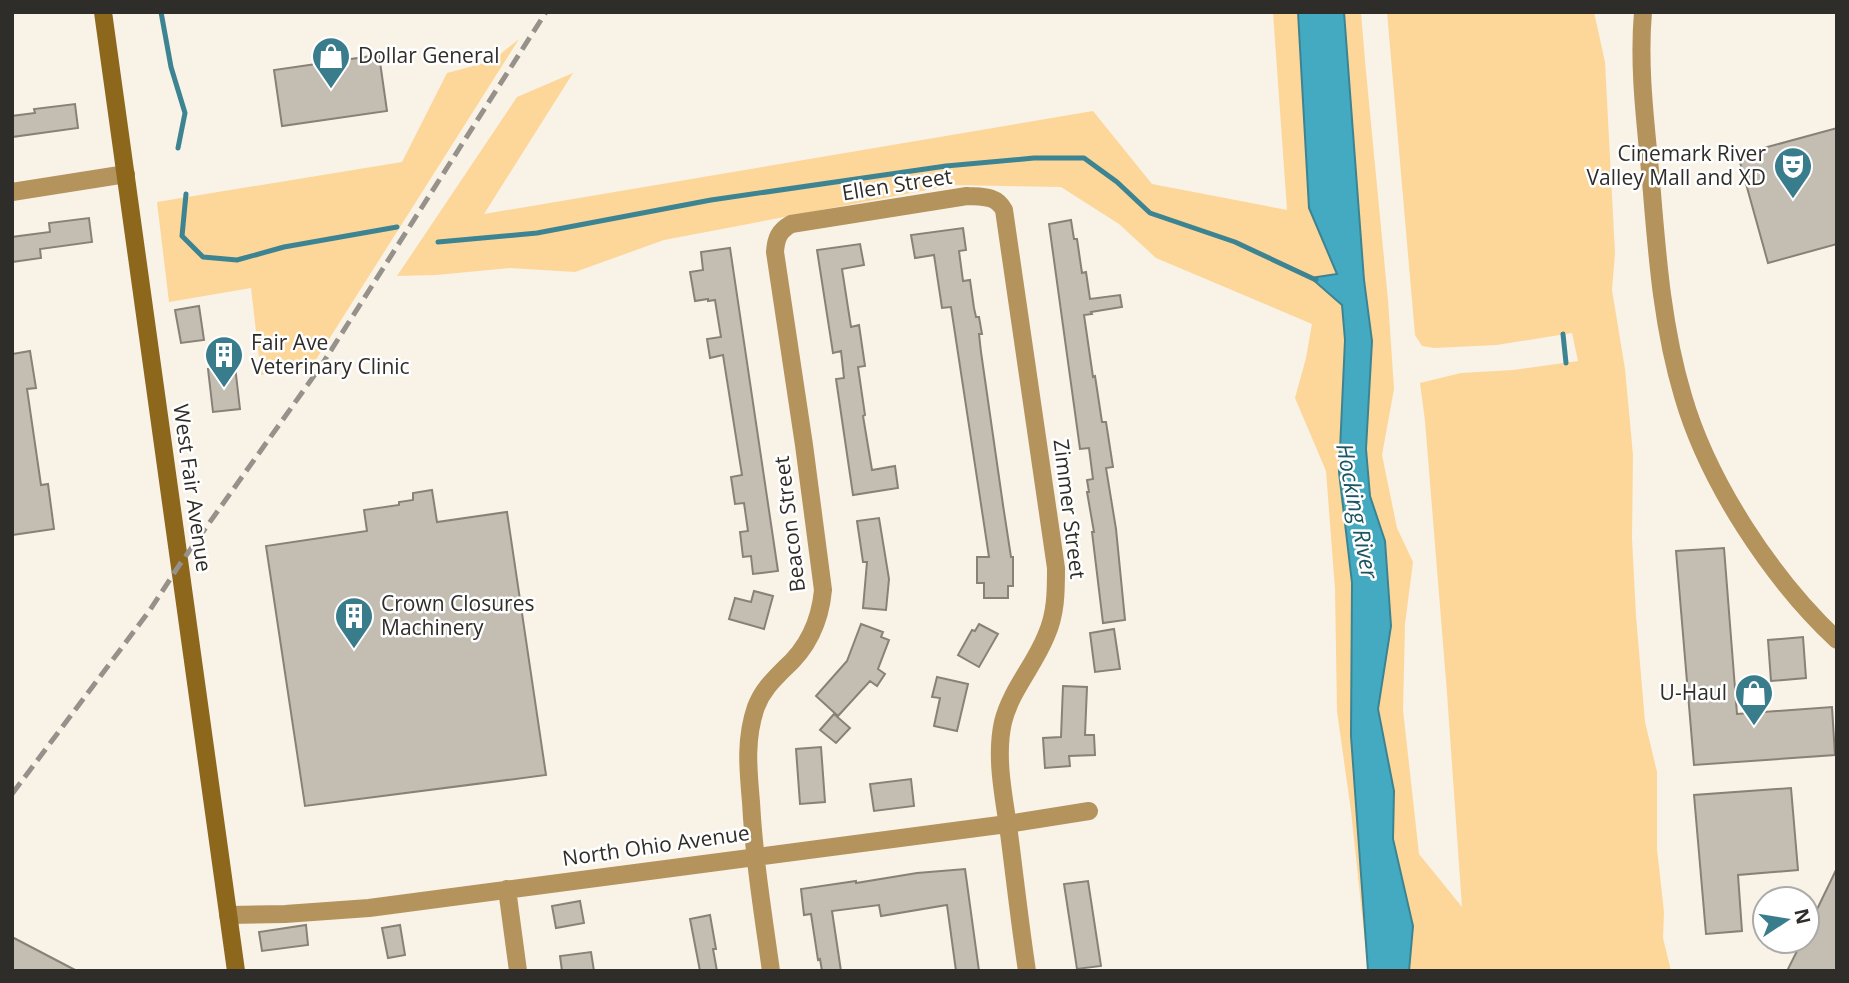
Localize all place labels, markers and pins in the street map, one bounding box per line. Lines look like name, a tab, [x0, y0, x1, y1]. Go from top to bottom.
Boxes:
shop icon: Dollar General	[310, 35, 352, 90]
place label: Dollar General	[358, 41, 499, 69]
place label: Cinemark River Valley Mall and XD	[1587, 139, 1766, 191]
theatre icon: Cinemark River Valley Mall and XD	[1772, 145, 1814, 200]
place label: Fair Ave Veterinary Clinic	[251, 328, 410, 380]
building icon: Fair Ave Veterinary Clinic	[203, 334, 245, 389]
place label: Crown Closures Machinery	[381, 589, 534, 641]
building icon: Crown Closures Machinery	[333, 595, 375, 650]
shop icon: U-Haul	[1733, 672, 1775, 727]
place label: U-Haul	[1660, 678, 1727, 706]

